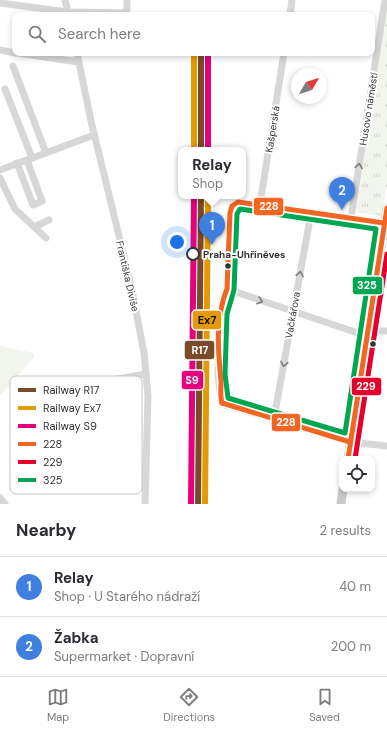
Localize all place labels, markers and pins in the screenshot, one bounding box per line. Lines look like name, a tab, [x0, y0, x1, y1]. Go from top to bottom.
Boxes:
pin: 2	[329, 177, 355, 210]
pin: 1	[199, 212, 225, 245]
marker: Praha-Uhříněves	[186, 247, 200, 261]
place label: Praha-Uhříněves	[203, 248, 285, 261]
unlabelled marker	[223, 261, 233, 271]
unlabelled marker	[368, 339, 378, 349]

